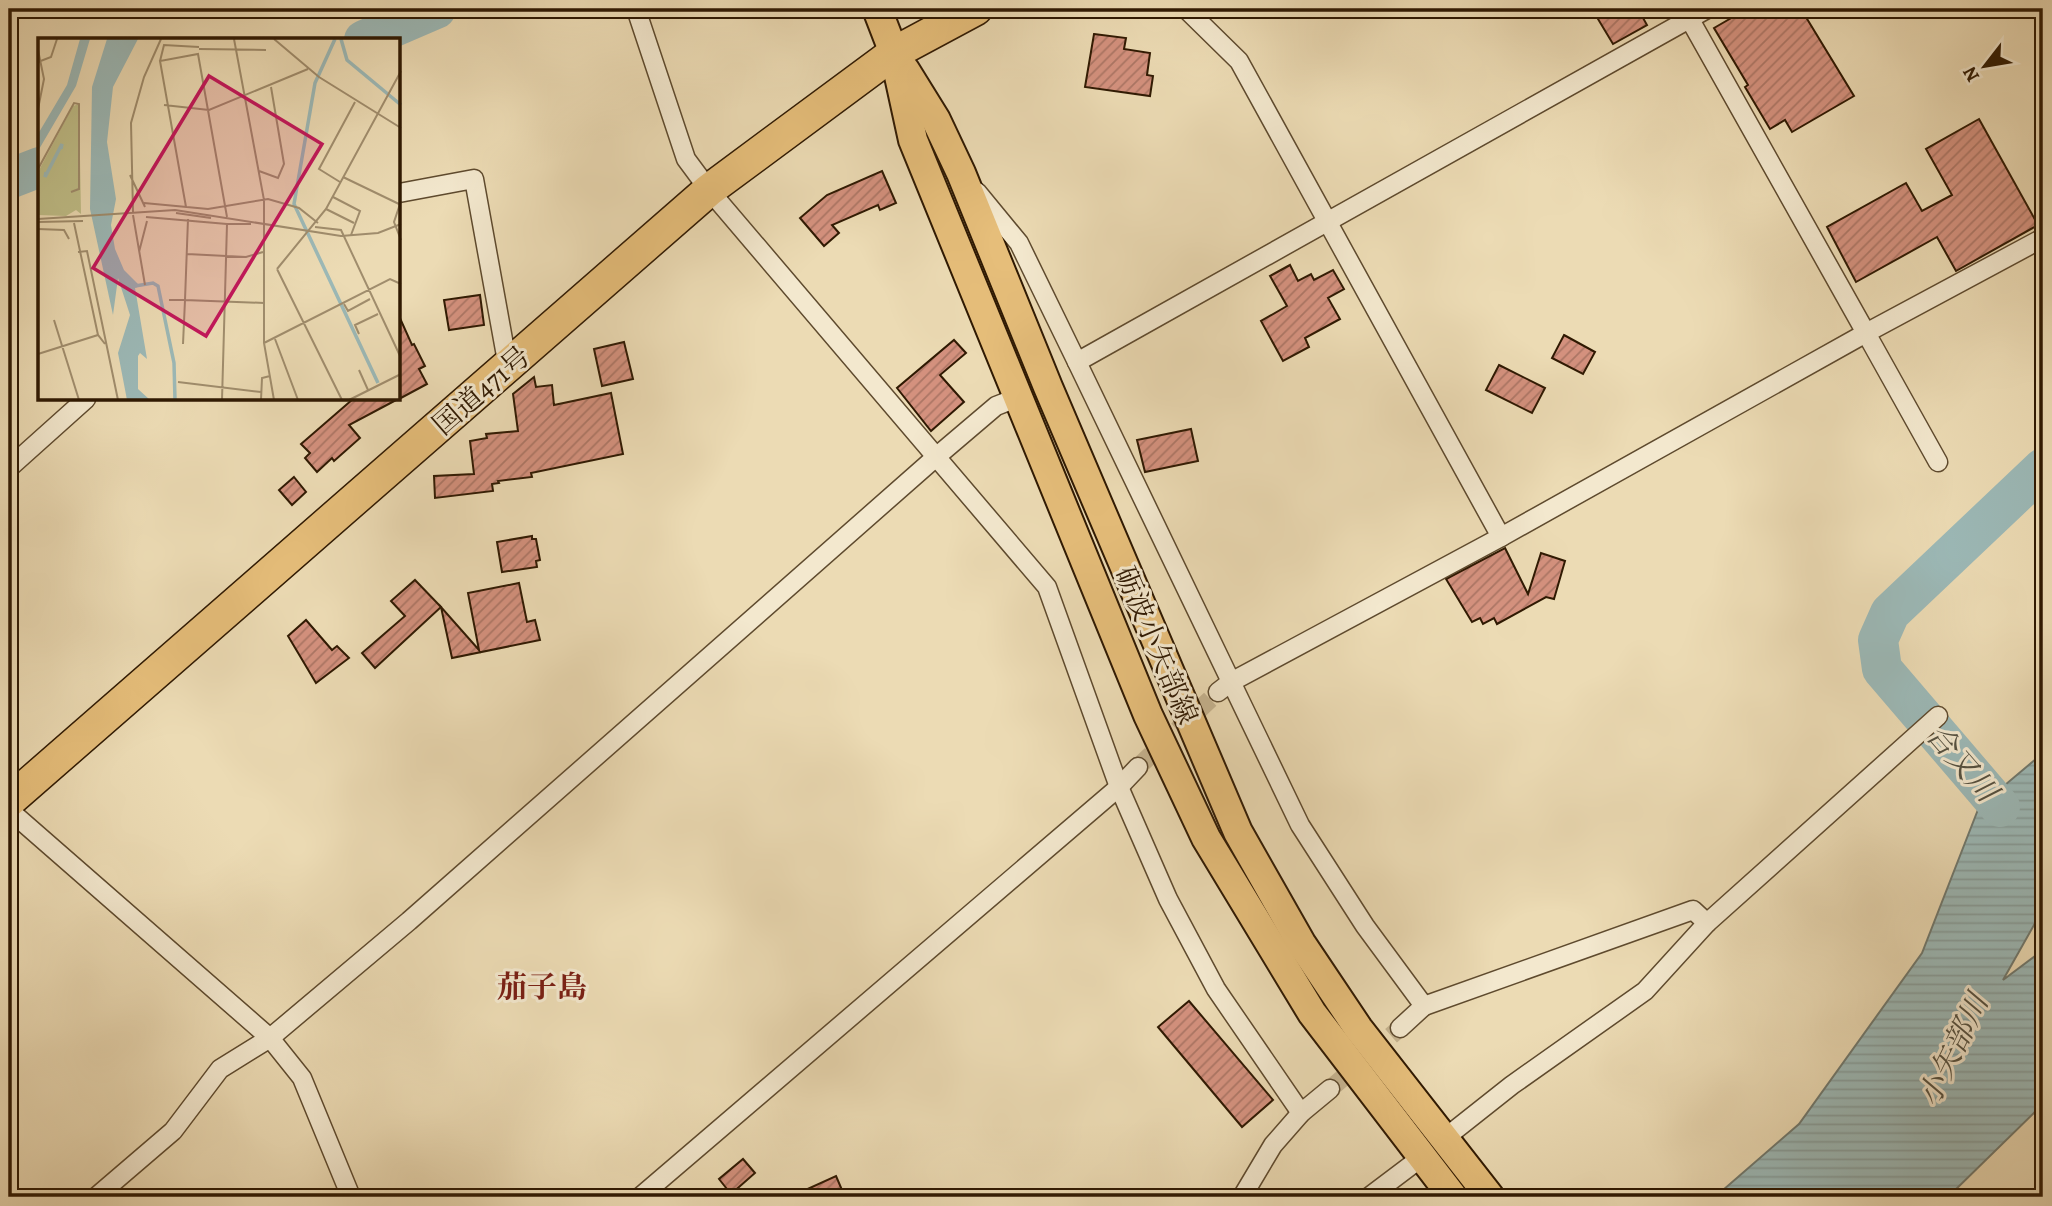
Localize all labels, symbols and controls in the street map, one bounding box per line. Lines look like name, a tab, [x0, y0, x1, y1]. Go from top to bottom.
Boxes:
north arrow	[1951, 32, 2021, 102]
inset map	[38, 38, 401, 401]
text: N	[1956, 61, 1986, 87]
street label: 国道471号	[425, 338, 539, 444]
street label: 砺波小矢部線	[1106, 561, 1206, 730]
water label: 合又川	[1917, 716, 2009, 812]
district label: 茄子島	[497, 967, 587, 1007]
water label: 小矢部川	[1909, 985, 1999, 1113]

